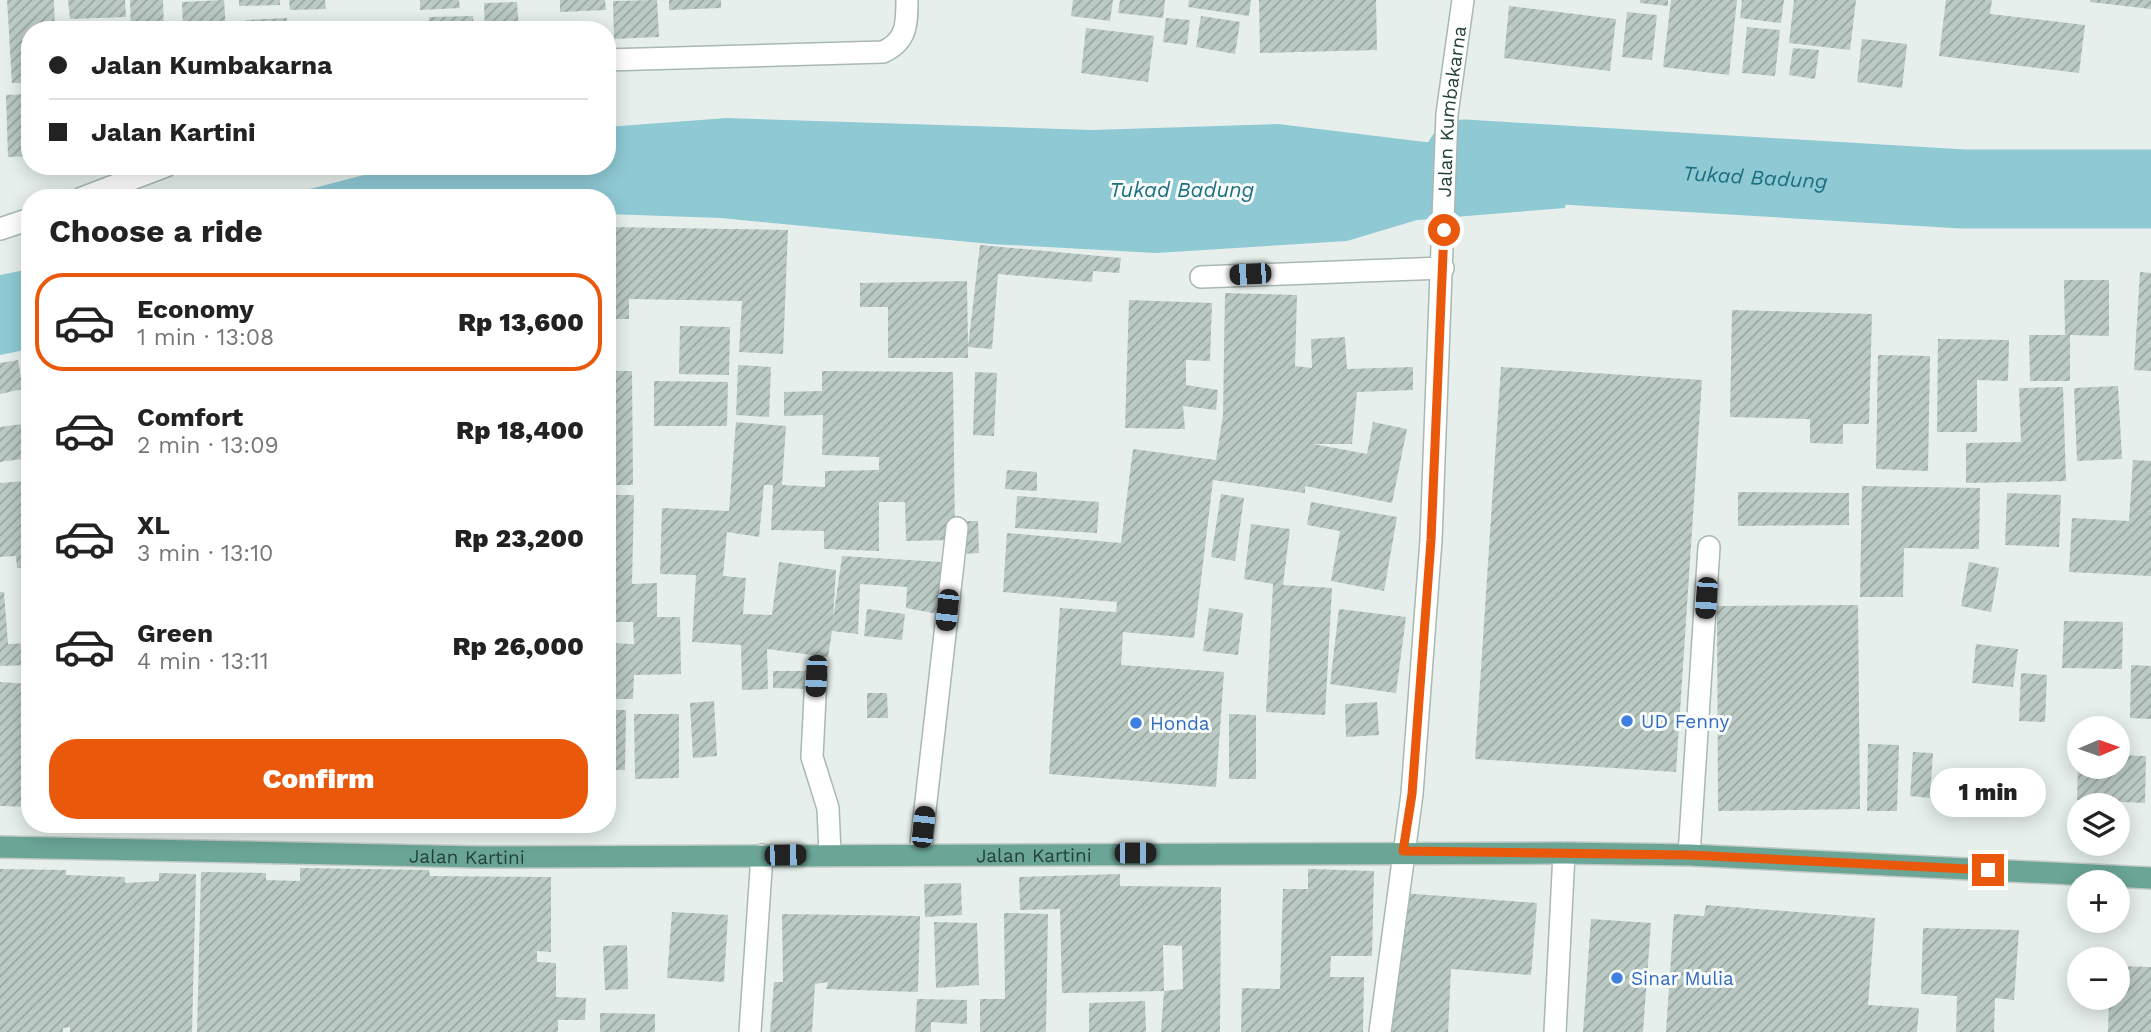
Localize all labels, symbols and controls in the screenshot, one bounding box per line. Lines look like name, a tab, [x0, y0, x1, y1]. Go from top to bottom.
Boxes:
street label: Jalan Kumbakarna	[1432, 24, 1471, 198]
text: Jalan Kumbakarna	[91, 50, 332, 80]
text: Jalan Kartini	[91, 117, 256, 147]
water label: Tukad Badung	[1682, 160, 1829, 193]
water label: Tukad Badung	[1110, 177, 1255, 202]
text: Choose a ride	[49, 212, 263, 250]
route start	[1428, 214, 1460, 246]
car	[1229, 262, 1272, 286]
icon: car	[53, 291, 116, 354]
text: Economy	[137, 294, 254, 324]
text: Rp 13,600	[458, 307, 584, 337]
text: 1 min · 13:08	[137, 324, 274, 351]
icon: car	[53, 399, 116, 462]
text: Comfort	[137, 402, 243, 432]
text: Rp 18,400	[456, 415, 584, 445]
text: 2 min · 13:09	[137, 432, 279, 459]
icon: car	[53, 507, 116, 570]
text: XL	[137, 510, 170, 540]
text: Rp 23,200	[454, 523, 584, 553]
text: 3 min · 13:10	[137, 540, 273, 567]
car	[1695, 576, 1718, 620]
car	[935, 588, 960, 632]
icon: car	[53, 615, 116, 678]
text: Green	[137, 618, 213, 648]
text: Rp 26,000	[452, 631, 584, 661]
text: 4 min · 13:11	[137, 648, 269, 675]
car	[805, 654, 828, 698]
place label: UD Fenny	[1641, 710, 1729, 733]
place label: Honda	[1150, 712, 1210, 735]
marker: UD Fenny	[1619, 713, 1635, 729]
marker: Honda	[1128, 715, 1144, 731]
north arrow	[2067, 716, 2130, 779]
map controls	[2067, 716, 2130, 1010]
button: Confirm	[49, 739, 588, 819]
callout: 1 min	[1930, 768, 2046, 818]
text: 1 min	[1958, 779, 2018, 806]
button: layers	[2067, 793, 2130, 856]
car	[911, 805, 936, 849]
street label: Jalan Kartini	[976, 843, 1092, 867]
car	[1115, 843, 1157, 864]
street label: Jalan Kartini	[409, 844, 525, 869]
car	[764, 844, 807, 866]
route end	[1972, 854, 2004, 886]
button: +	[2067, 870, 2130, 933]
button: −	[2067, 947, 2130, 1010]
place label: Sinar Mulia	[1631, 967, 1734, 990]
marker: Sinar Mulia	[1609, 970, 1625, 986]

